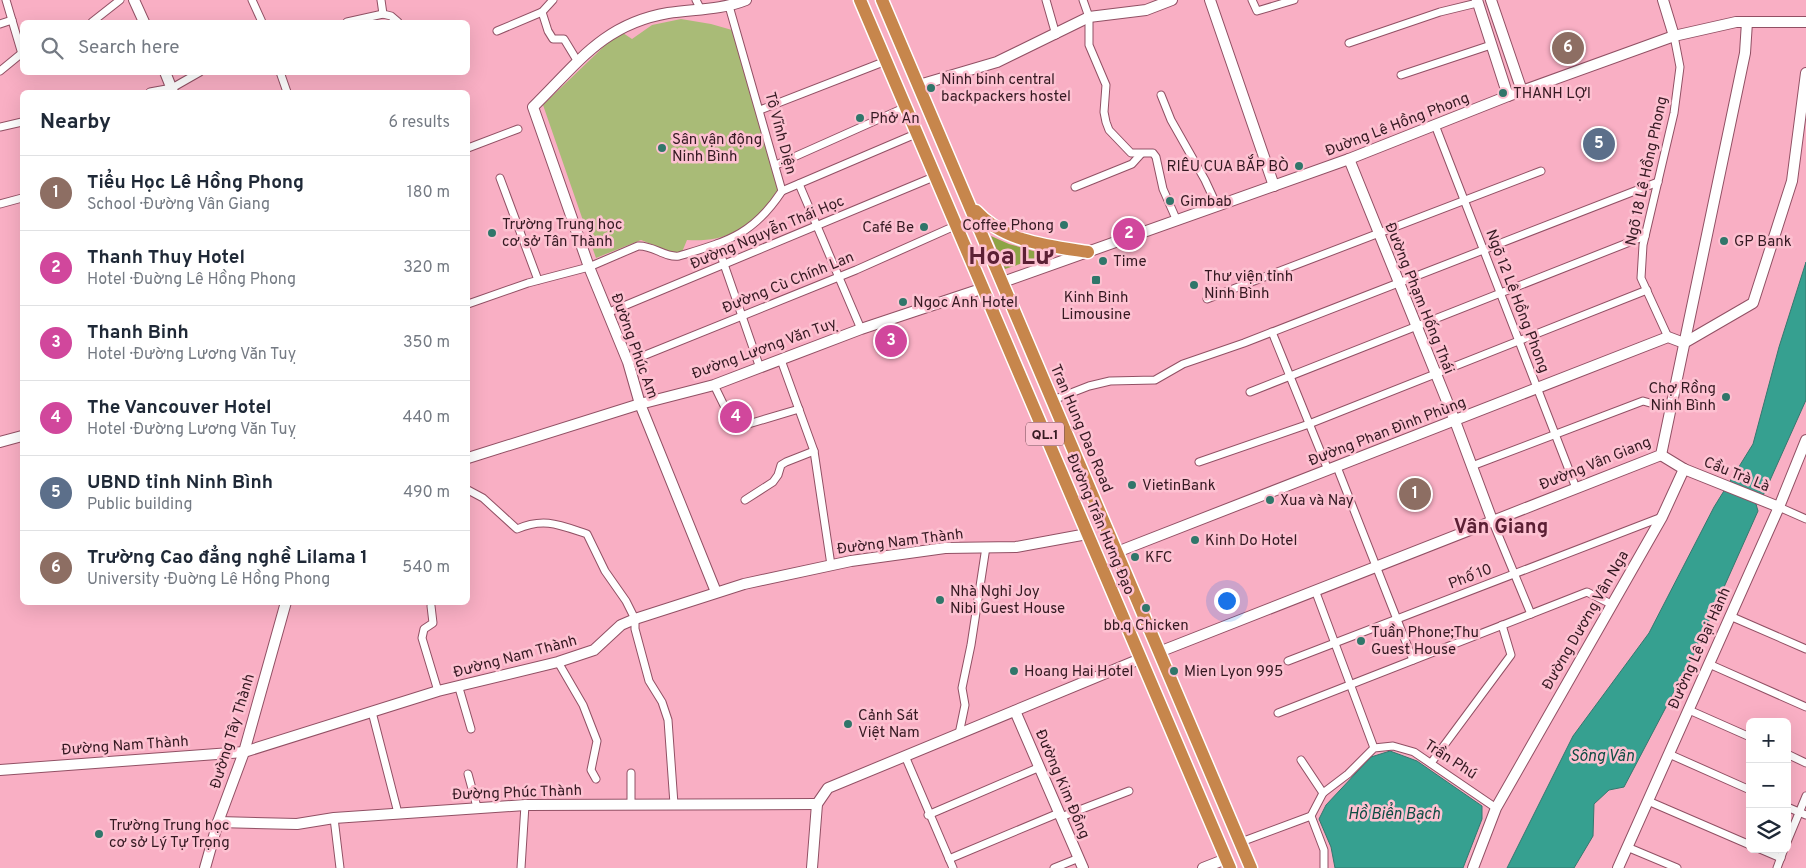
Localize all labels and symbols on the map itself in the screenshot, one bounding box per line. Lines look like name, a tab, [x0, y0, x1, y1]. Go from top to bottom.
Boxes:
pin: 6	[1552, 29, 1584, 67]
place label: Ninh binh central backpackers hostel	[941, 71, 1071, 107]
marker: Ninh binh central backpackers hostel	[925, 82, 937, 94]
place label: THANH LỢI	[1513, 85, 1591, 104]
marker: THANH LỢI	[1497, 87, 1509, 99]
street label: Đuờng Lê Hồng Phong	[1322, 88, 1472, 162]
street label: Tô Vĩnh Diện	[759, 90, 800, 177]
street label: Ngõ 18 Lê Hồng Phong	[1621, 95, 1673, 248]
place label: Phở An	[870, 110, 920, 129]
marker: Phở An	[854, 112, 866, 124]
pin: 5	[1583, 125, 1615, 163]
place label: Sân vận động Ninh Bình	[672, 131, 762, 167]
marker: Sân vận động Ninh Bình	[656, 142, 668, 154]
place label: RIÊU CUA BẮP BÒ	[1167, 154, 1289, 177]
marker: RIÊU CUA BẮP BÒ	[1293, 160, 1305, 172]
street label: Đường Nguyễn Thái Học	[687, 190, 848, 275]
place label: Gimbab	[1180, 193, 1232, 212]
marker: Gimbab	[1164, 195, 1176, 207]
pin: 2	[1113, 215, 1145, 253]
place label: Trường Trung học cơ sở Tân Thành	[502, 216, 623, 252]
place label: Coffee Phong	[962, 217, 1054, 236]
place label: Café Be	[862, 219, 914, 238]
marker: Coffee Phong	[1058, 219, 1070, 231]
street label: Đường Phạm Hống Thái	[1380, 220, 1459, 377]
marker: Café Be	[918, 221, 930, 233]
marker: Trường Trung học cơ sở Tân Thành	[486, 227, 498, 239]
street label: Ngõ 12 Lê Hồng Phong	[1480, 227, 1554, 376]
place label: GP Bank	[1734, 233, 1792, 252]
marker: GP Bank	[1718, 235, 1730, 247]
district label: Hoa Lư	[968, 242, 1054, 274]
street label: Đường Cù Chính Lan	[720, 248, 857, 318]
place label: Time	[1113, 253, 1147, 272]
marker: Time	[1097, 255, 1109, 267]
place label: Thư viện tỉnh Ninh Bình	[1204, 268, 1293, 304]
marker: Kinh Binh Limousine	[1090, 274, 1102, 286]
marker: Thư viện tỉnh Ninh Bình	[1188, 279, 1200, 291]
place label: Kinh Binh Limousine	[1061, 289, 1131, 325]
street label: Đường Phúc Am	[606, 291, 661, 402]
place label: Ngoc Anh Hotel	[913, 294, 1018, 313]
marker: Ngoc Anh Hotel	[897, 296, 909, 308]
street label: Đường Lương Văn Tuỵ	[689, 314, 840, 384]
pin: 3	[875, 322, 907, 360]
street label: Tran Hung Dao Road	[1045, 362, 1116, 496]
place label: Chợ Rồng Ninh Bình	[1648, 379, 1716, 416]
marker: Chợ Rồng Ninh Bình	[1720, 391, 1732, 403]
street label: Đường Phan Đình Phùng	[1306, 394, 1469, 471]
pin: 4	[720, 398, 752, 436]
road number: QL.1	[1026, 422, 1064, 446]
street label: Đường Vân Giang	[1537, 433, 1654, 495]
street label: Đường Trân Hưng Đạo	[1061, 451, 1138, 598]
street label: Cầu Trà Là	[1701, 453, 1773, 497]
pin: 1	[1399, 475, 1431, 513]
place label: VietinBank	[1142, 477, 1216, 496]
marker: VietinBank	[1126, 479, 1138, 491]
place label: Xua và Nay	[1280, 492, 1354, 511]
marker: Xua và Nay	[1264, 494, 1276, 506]
district label: Vân Giang	[1454, 515, 1548, 541]
street label: Đường Nam Thành	[836, 525, 965, 560]
place label: Kinh Do Hotel	[1205, 532, 1297, 551]
marker: Kinh Do Hotel	[1189, 534, 1201, 546]
street label: Đường Dương Vân Nga	[1539, 548, 1634, 694]
place label: KFC	[1145, 549, 1173, 568]
marker: KFC	[1129, 551, 1141, 563]
street label: Phố 10	[1446, 559, 1495, 594]
place label: Nhà Nghỉ Joy Nibi Guest House	[950, 583, 1065, 619]
street label: Đường Lê Đại Hành	[1665, 585, 1736, 713]
your location	[1214, 588, 1240, 614]
marker: Nhà Nghỉ Joy Nibi Guest House	[934, 594, 946, 606]
marker: bb.q Chicken	[1140, 602, 1152, 614]
place label: bb.q Chicken	[1103, 617, 1189, 636]
place label: Tuần Phone;Thu Guest House	[1371, 623, 1479, 660]
street label: Đường Nam Thành	[451, 632, 579, 683]
marker: Tuần Phone;Thu Guest House	[1355, 635, 1367, 647]
place label: Hoang Hai Hotel	[1024, 663, 1133, 682]
place label: Mien Lyon 995	[1184, 663, 1283, 682]
marker: Hoang Hai Hotel	[1008, 665, 1020, 677]
marker: Mien Lyon 995	[1168, 665, 1180, 677]
street label: Đường Tây Thành	[207, 672, 260, 791]
place label: Cảnh Sát Việt Nam	[858, 707, 920, 743]
marker: Cảnh Sát Việt Nam	[842, 718, 854, 730]
street label: Đường Kim Đồng	[1030, 727, 1094, 842]
street label: Đường Nam Thành	[61, 733, 189, 760]
street label: Trần Phú	[1420, 735, 1481, 784]
water label: Sông Vân	[1570, 747, 1634, 767]
street label: Đường Phúc Thành	[452, 782, 582, 805]
water label: Hồ Biển Bạch	[1348, 802, 1440, 825]
place label: Trường Trung học cơ sở Lý Tự Trọng	[109, 817, 230, 853]
marker: Trường Trung học cơ sở Lý Tự Trọng	[93, 828, 105, 840]

